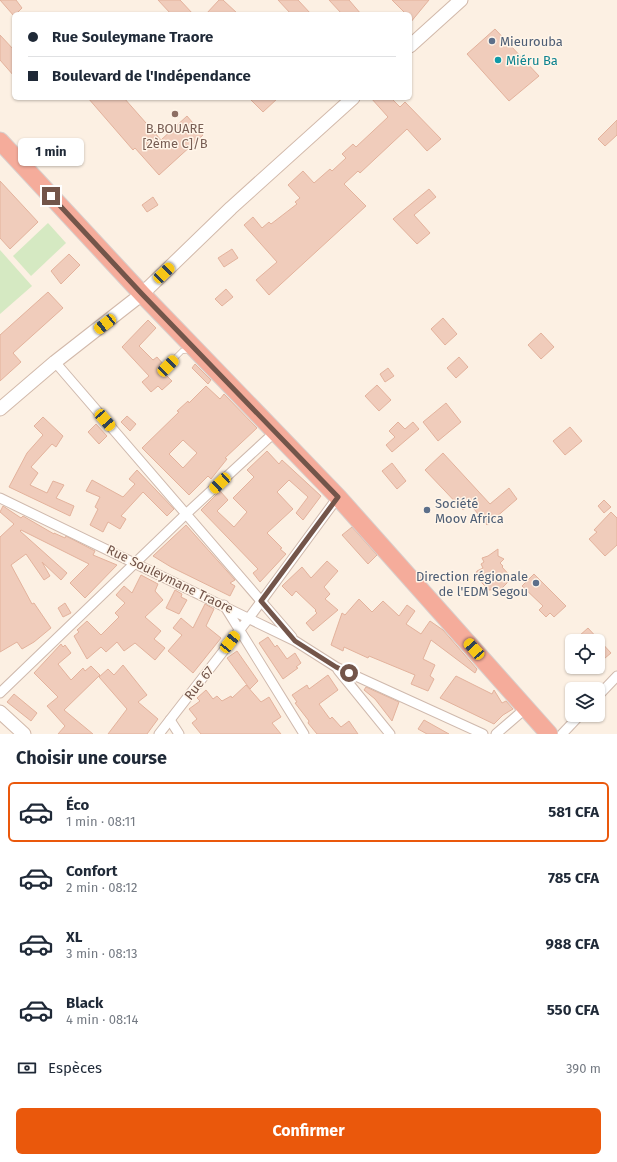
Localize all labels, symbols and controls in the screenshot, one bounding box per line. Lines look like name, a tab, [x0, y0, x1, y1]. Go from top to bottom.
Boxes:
text: Rue Souleymane Traore	[52, 28, 213, 46]
place label: Mieurouba	[500, 34, 563, 49]
marker: Mieurouba	[487, 36, 497, 46]
place label: Miéru Ba	[506, 53, 558, 68]
marker: Miéru Ba	[493, 55, 503, 65]
text: Boulevard de l'Indépendance	[52, 67, 251, 85]
marker: B.BOUARE [2ème C]/B	[170, 109, 180, 119]
place label: B.BOUARE [2ème C]/B	[142, 121, 208, 151]
callout: 1 min	[18, 138, 84, 166]
text: 1 min	[35, 144, 67, 159]
route end	[42, 187, 60, 205]
car	[151, 260, 177, 286]
car	[92, 312, 118, 336]
car	[155, 353, 181, 379]
car	[93, 407, 117, 433]
car	[207, 470, 233, 496]
place label: Société Moov Africa	[435, 496, 504, 526]
marker: Société Moov Africa	[422, 505, 432, 515]
street label: Rue Souleymane Traore	[104, 542, 236, 616]
place label: Direction régionale de l'EDM Segou	[416, 569, 528, 599]
marker: Direction régionale de l'EDM Segou	[531, 578, 541, 588]
car	[218, 629, 242, 655]
map controls	[565, 634, 605, 722]
button: locate	[565, 634, 605, 674]
car	[462, 636, 486, 662]
street label: Rue 67	[181, 663, 217, 703]
route start	[340, 664, 358, 682]
button: layers	[565, 682, 605, 722]
text: Choisir une course	[16, 747, 167, 769]
icon: car	[18, 794, 54, 830]
text: Éco	[66, 796, 89, 814]
text: 581 CFA	[548, 803, 599, 821]
text: 1 min · 08:11	[66, 814, 136, 829]
icon: car	[18, 860, 54, 896]
text: Confort	[66, 862, 118, 880]
text: 785 CFA	[548, 869, 599, 887]
text: 2 min · 08:12	[66, 880, 137, 895]
icon: car	[18, 926, 54, 962]
text: XL	[66, 928, 82, 946]
text: 988 CFA	[546, 935, 599, 953]
text: 3 min · 08:13	[66, 946, 138, 961]
icon: car	[18, 992, 54, 1028]
text: Black	[66, 994, 103, 1012]
text: 550 CFA	[547, 1001, 599, 1019]
text: 4 min · 08:14	[66, 1012, 138, 1027]
icon: cash	[16, 1057, 38, 1079]
text: Espèces	[48, 1059, 102, 1077]
text: 390 m	[566, 1061, 601, 1076]
button: Confirmer	[16, 1108, 601, 1154]

